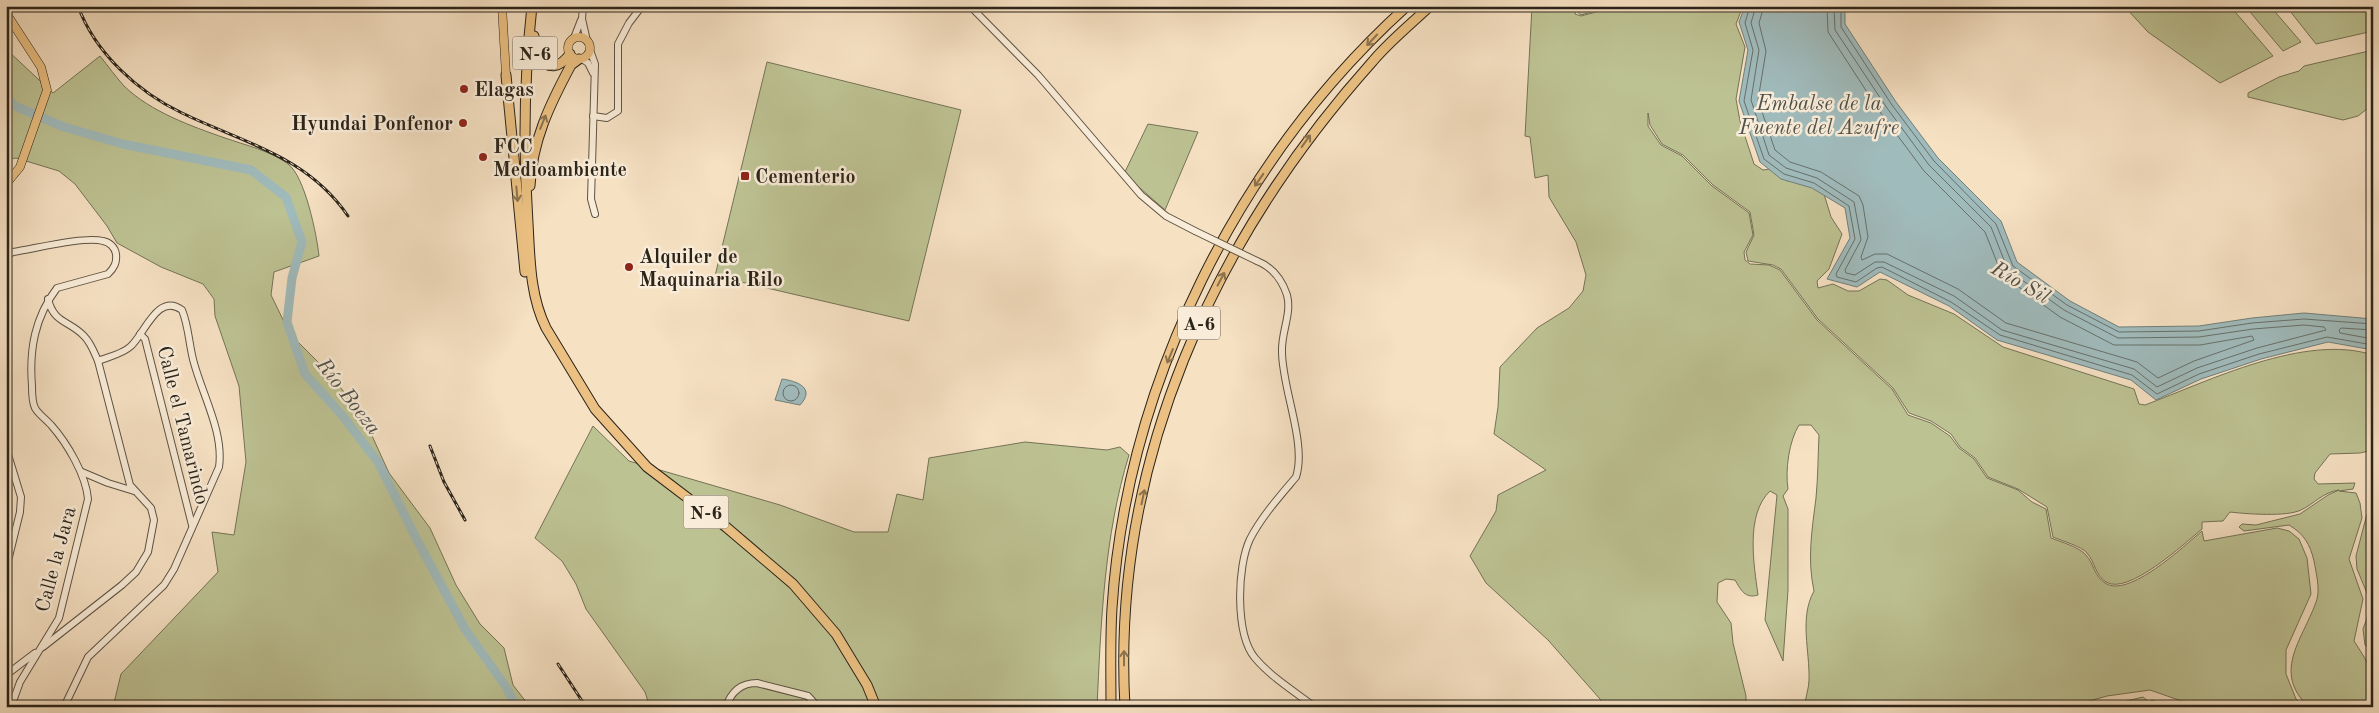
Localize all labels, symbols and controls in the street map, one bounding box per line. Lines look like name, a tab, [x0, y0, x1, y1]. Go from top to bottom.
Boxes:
one-way arrow	[1366, 33, 1378, 46]
road number: N-6	[512, 36, 558, 70]
place label: Elagas	[474, 81, 534, 101]
marker: Elagas	[458, 83, 470, 95]
water label: Embalse de la Fuente del Azufre	[1738, 94, 1899, 139]
place label: Hyundai Ponfenor	[291, 115, 453, 135]
one-way arrow	[539, 115, 548, 130]
marker: Hyundai Ponfenor	[457, 117, 469, 129]
one-way arrow	[1301, 135, 1312, 148]
place label: FCC Medioambiente	[493, 138, 627, 181]
marker: FCC Medioambiente	[477, 151, 489, 163]
place label: Cementerio	[755, 168, 856, 188]
marker: Cementerio	[739, 170, 751, 182]
one-way arrow	[1254, 173, 1264, 187]
one-way arrow	[512, 185, 521, 201]
place label: Alquiler de Maquinaria Rilo	[639, 248, 783, 291]
water label: Río Sil	[1986, 258, 2053, 308]
marker: Alquiler de Maquinaria Rilo	[623, 261, 635, 273]
one-way arrow	[1217, 272, 1226, 287]
road number: A-6	[1178, 306, 1220, 339]
street label: Calle el Tamarindo	[153, 344, 211, 507]
one-way arrow	[1164, 348, 1174, 363]
water label: Río Boeza	[311, 354, 384, 439]
one-way arrow	[1139, 489, 1148, 505]
road number: N-6	[684, 496, 728, 528]
street label: Calle la Jara	[33, 504, 81, 615]
one-way arrow	[1119, 650, 1129, 666]

